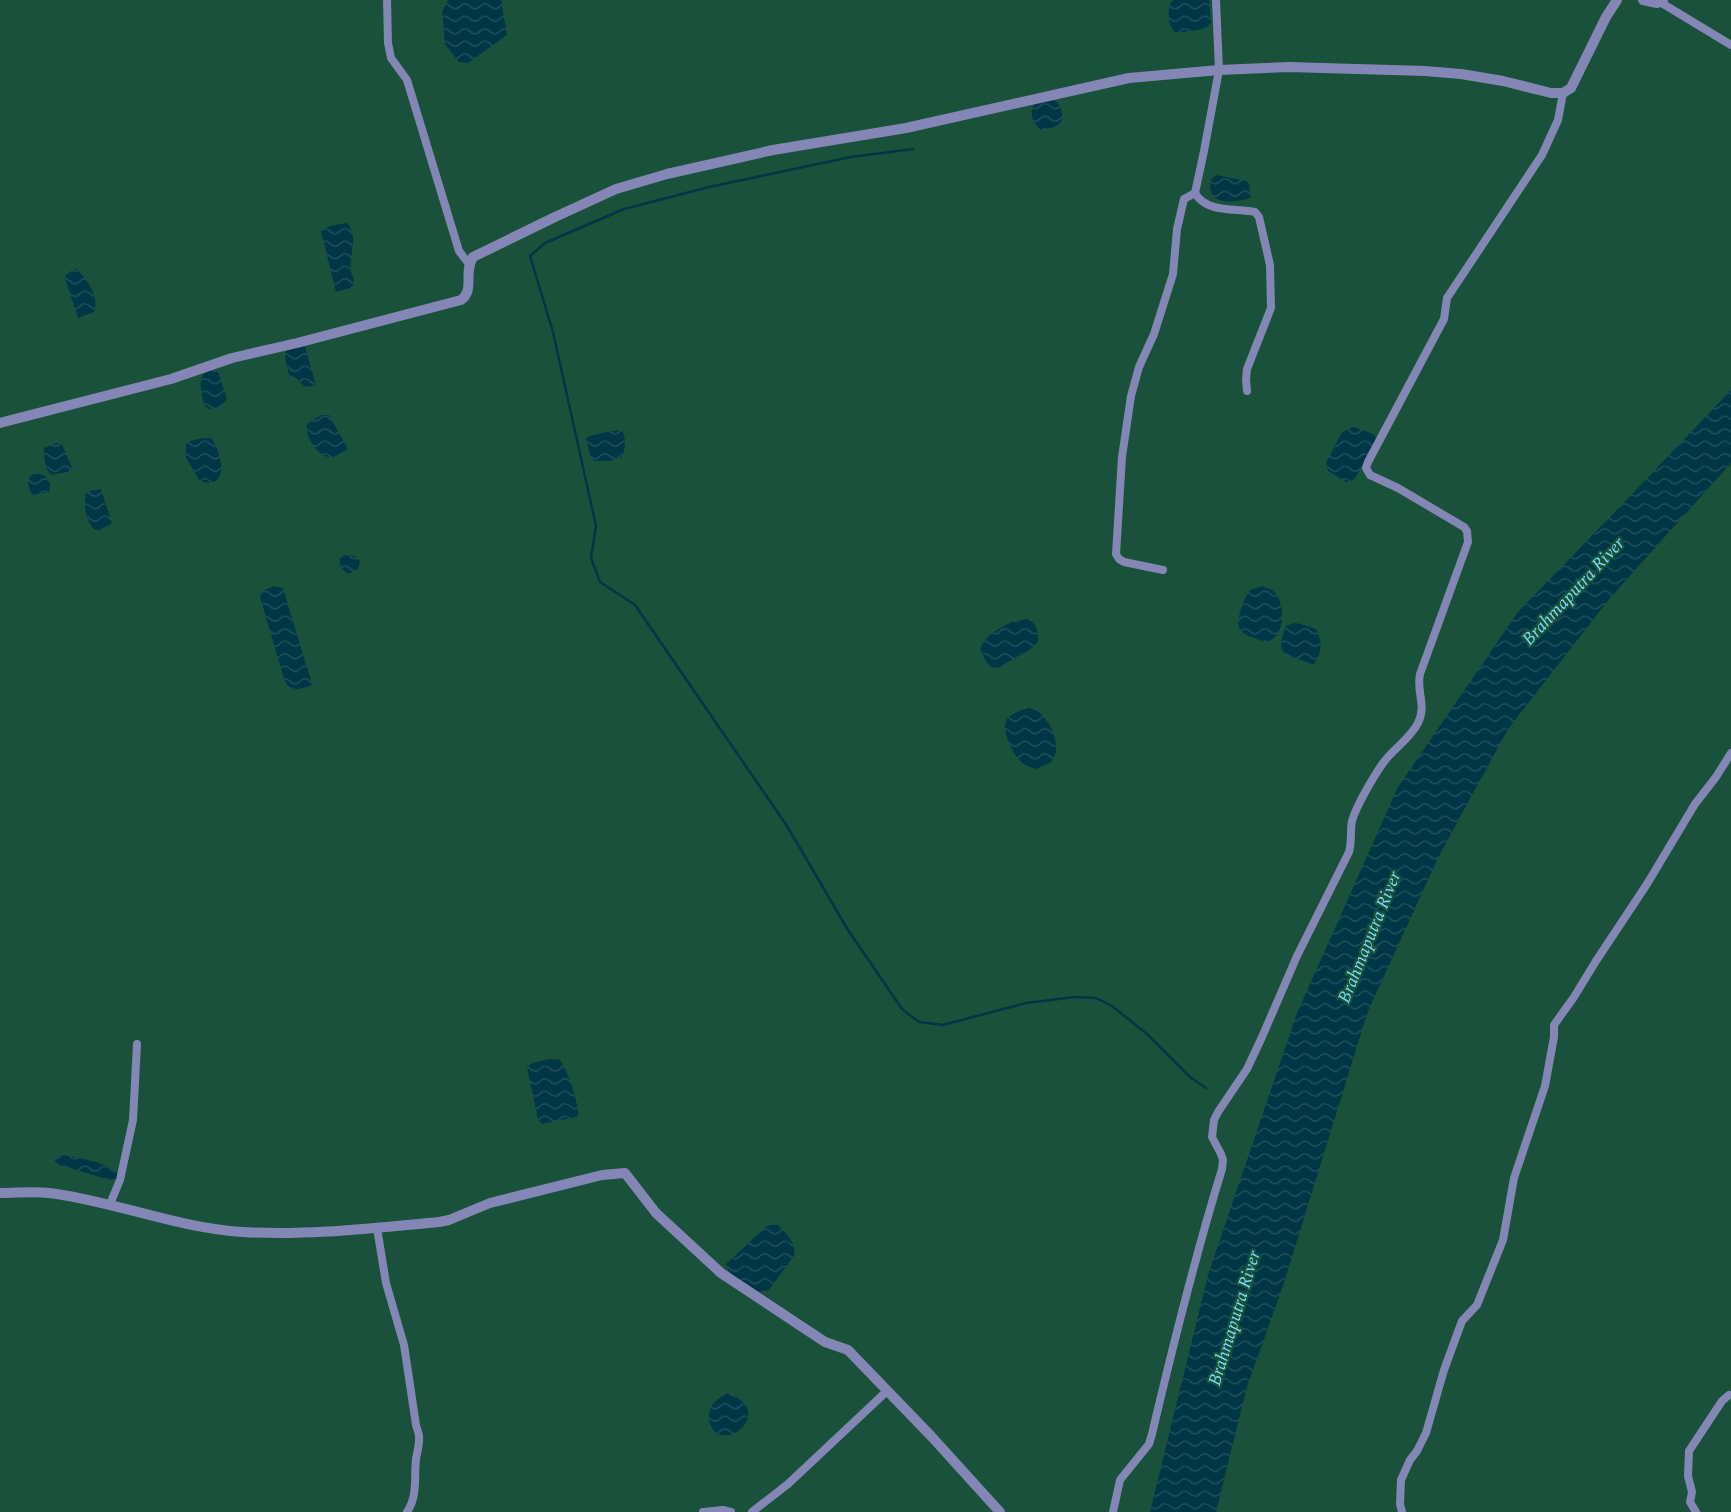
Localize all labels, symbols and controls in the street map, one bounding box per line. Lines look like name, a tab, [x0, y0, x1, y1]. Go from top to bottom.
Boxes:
water label: Brahmaputra River	[1516, 530, 1632, 652]
water label: Brahmaputra River	[1331, 866, 1409, 1007]
water label: Brahmaputra River	[1201, 1246, 1268, 1389]

